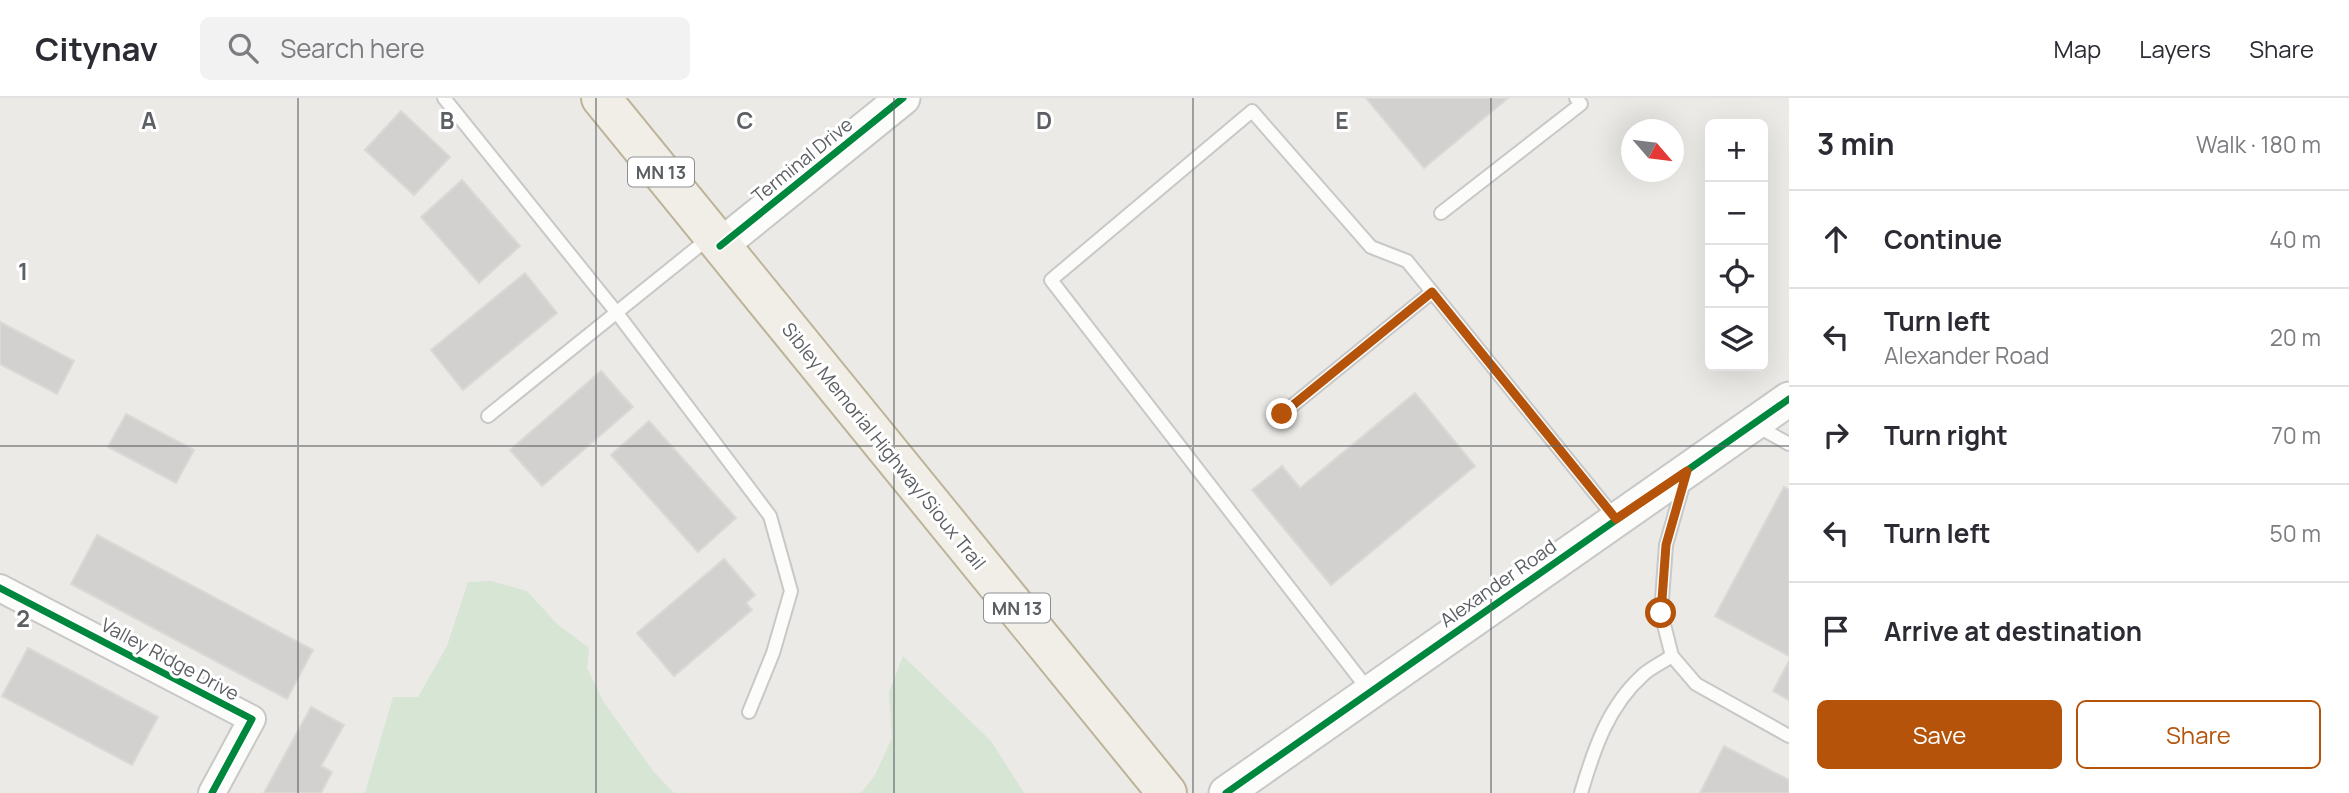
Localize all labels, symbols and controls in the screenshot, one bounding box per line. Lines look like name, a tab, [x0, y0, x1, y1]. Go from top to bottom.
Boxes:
search box	[200, 17, 690, 80]
text: Citynav	[35, 26, 158, 71]
icon: search	[224, 29, 262, 67]
text: Search here	[280, 30, 425, 66]
text: Map	[2054, 32, 2101, 65]
text: Layers	[2139, 32, 2211, 65]
text: Share	[2249, 32, 2314, 65]
text: A	[141, 104, 157, 136]
text: B	[440, 104, 454, 136]
text: C	[737, 104, 754, 136]
text: D	[1036, 104, 1052, 136]
text: E	[1335, 104, 1349, 136]
street label: Terminal Drive	[746, 111, 858, 209]
north arrow	[1621, 119, 1684, 182]
map controls	[1705, 119, 1768, 371]
button: +	[1705, 119, 1768, 182]
text: 3 min	[1817, 123, 1895, 164]
text: Walk · 180 m	[2196, 128, 2321, 160]
road number: MN 13	[628, 158, 694, 186]
button: −	[1705, 182, 1768, 245]
icon: ahead	[1817, 220, 1855, 258]
text: Continue	[1884, 221, 2002, 257]
text: 40 m	[2269, 223, 2321, 255]
button: locate	[1705, 245, 1768, 308]
text: 1	[18, 255, 28, 287]
text: Turn left	[1884, 303, 1991, 339]
button: layers	[1705, 308, 1768, 371]
street label: Sibley Memorial Highway/Sioux Trail	[776, 317, 992, 575]
icon: left	[1817, 318, 1855, 356]
text: 20 m	[2270, 321, 2321, 353]
text: Alexander Road	[1884, 339, 2049, 371]
route end	[1266, 398, 1297, 429]
icon: right	[1817, 416, 1855, 454]
text: Turn right	[1884, 417, 2008, 453]
text: 70 m	[2271, 419, 2321, 451]
icon: left	[1817, 514, 1855, 552]
text: Turn left	[1884, 515, 1991, 551]
text: 50 m	[2270, 517, 2321, 549]
street label: Alexander Road	[1435, 533, 1561, 633]
road number: MN 13	[984, 594, 1050, 622]
route start	[1645, 597, 1676, 628]
text: 2	[16, 602, 30, 634]
street label: Valley Ridge Drive	[96, 612, 244, 706]
icon: arrive	[1817, 612, 1855, 650]
text: Arrive at destination	[1884, 613, 2142, 649]
button: Save	[1817, 700, 2062, 769]
button: Share	[2076, 700, 2321, 769]

